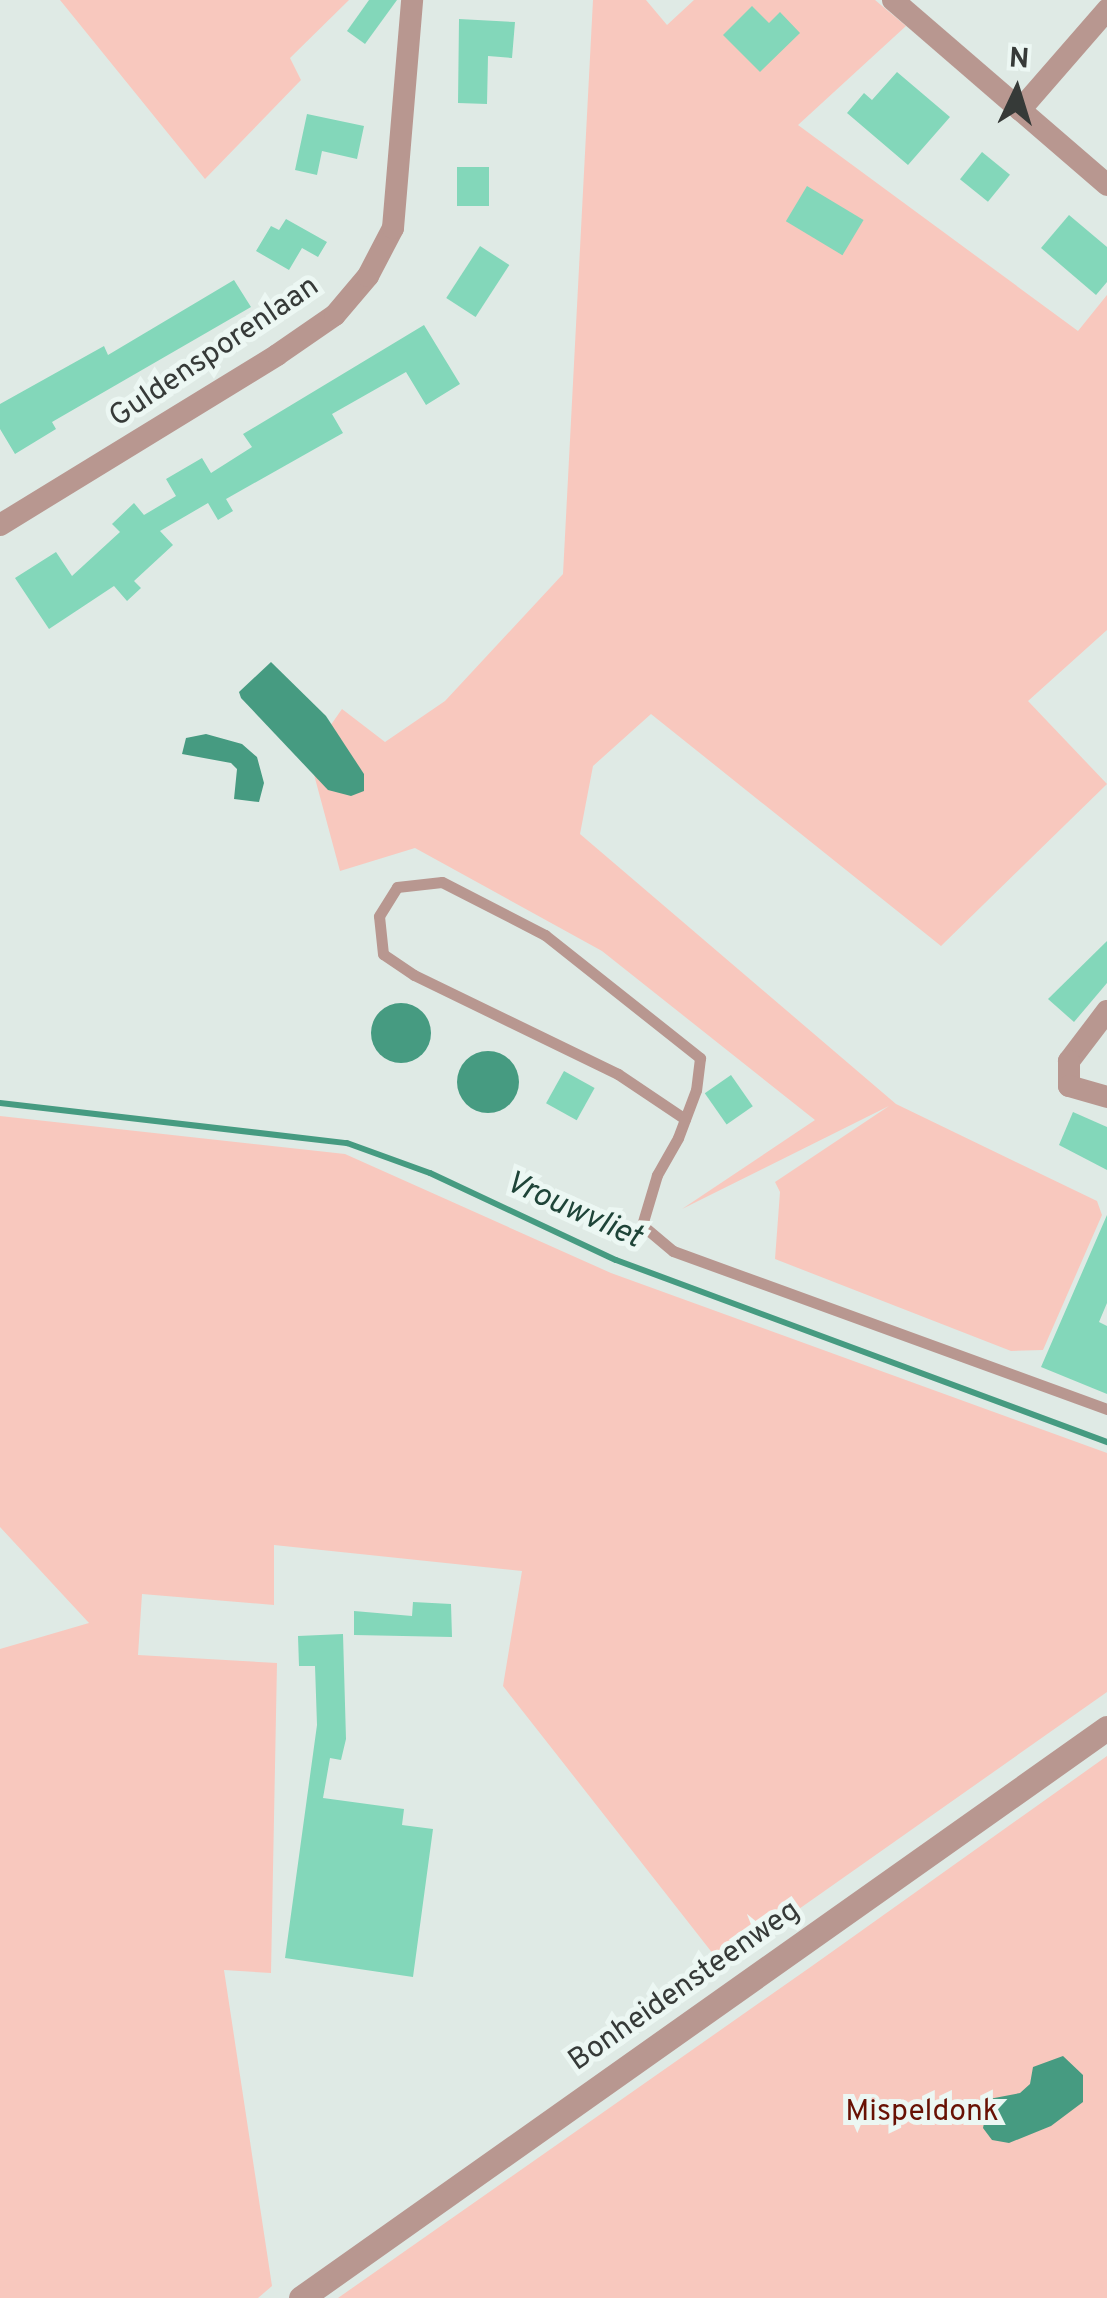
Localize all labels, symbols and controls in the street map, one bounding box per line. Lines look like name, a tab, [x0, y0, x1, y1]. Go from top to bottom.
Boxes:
north arrow	[967, 40, 1067, 140]
text: N	[1008, 41, 1030, 79]
street label: Guldensporenlaan	[103, 270, 327, 436]
water label: Vrouwvliet	[499, 1164, 647, 1258]
street label: Bonheidensteenweg	[562, 1894, 808, 2080]
park label: Mispeldonk	[845, 2095, 999, 2131]

